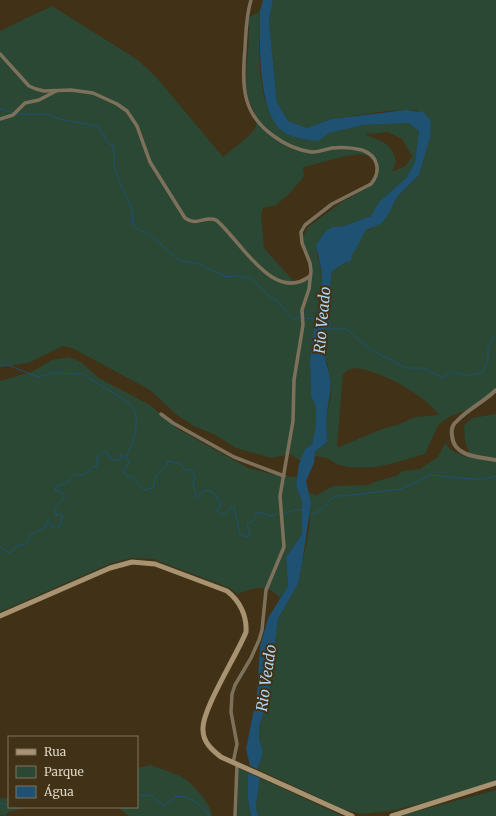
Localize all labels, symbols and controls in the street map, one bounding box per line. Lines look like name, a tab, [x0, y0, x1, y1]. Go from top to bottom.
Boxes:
water label: Rio Veado	[310, 286, 334, 354]
water label: Rio Veado	[252, 643, 280, 713]
legend	[8, 736, 138, 808]
text: Rua	[44, 744, 67, 759]
text: Parque	[44, 764, 84, 779]
text: Água	[43, 784, 74, 799]

